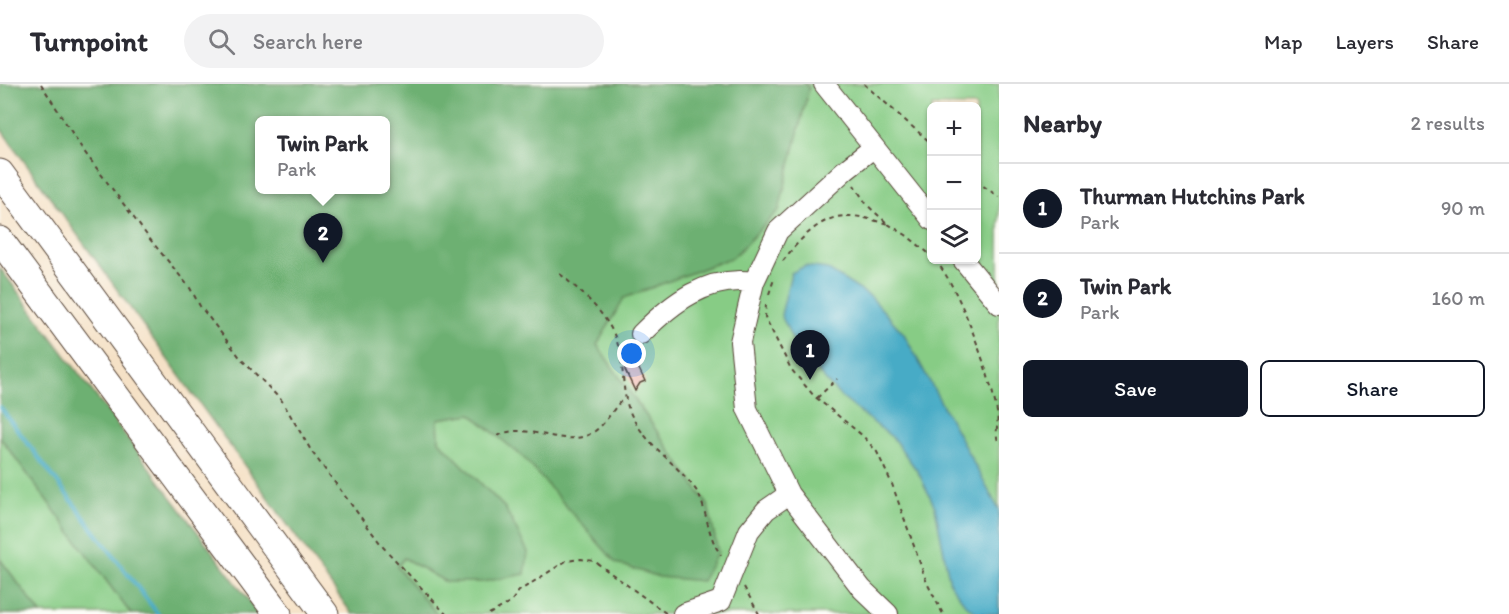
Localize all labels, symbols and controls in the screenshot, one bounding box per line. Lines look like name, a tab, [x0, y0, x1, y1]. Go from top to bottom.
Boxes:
search box	[184, 14, 604, 68]
text: Turnpoint	[30, 24, 148, 58]
icon: search	[205, 25, 238, 58]
text: Search here	[253, 28, 363, 55]
text: Map	[1264, 29, 1303, 54]
text: Layers	[1336, 29, 1394, 54]
text: Share	[1427, 29, 1479, 54]
map controls	[927, 102, 981, 264]
button: +	[927, 102, 981, 156]
text: Nearby	[1023, 107, 1102, 139]
text: 2 results	[1411, 111, 1485, 135]
popup	[255, 116, 390, 194]
text: Twin Park	[277, 130, 368, 157]
button: −	[927, 156, 981, 210]
text: Park	[277, 157, 316, 181]
text: Thurman Hutchins Park	[1080, 183, 1305, 210]
text: 1	[1038, 196, 1047, 220]
text: 90 m	[1441, 196, 1485, 220]
button: layers	[927, 210, 981, 264]
text: Park	[1080, 210, 1119, 234]
pin: 2	[304, 214, 342, 263]
text: Twin Park	[1080, 273, 1171, 300]
text: 2	[1037, 286, 1048, 310]
text: 160 m	[1432, 286, 1485, 310]
text: Park	[1080, 300, 1119, 324]
pin: 1	[790, 330, 830, 380]
your location	[617, 339, 646, 368]
button: Save	[1023, 360, 1248, 417]
button: Share	[1260, 360, 1485, 417]

